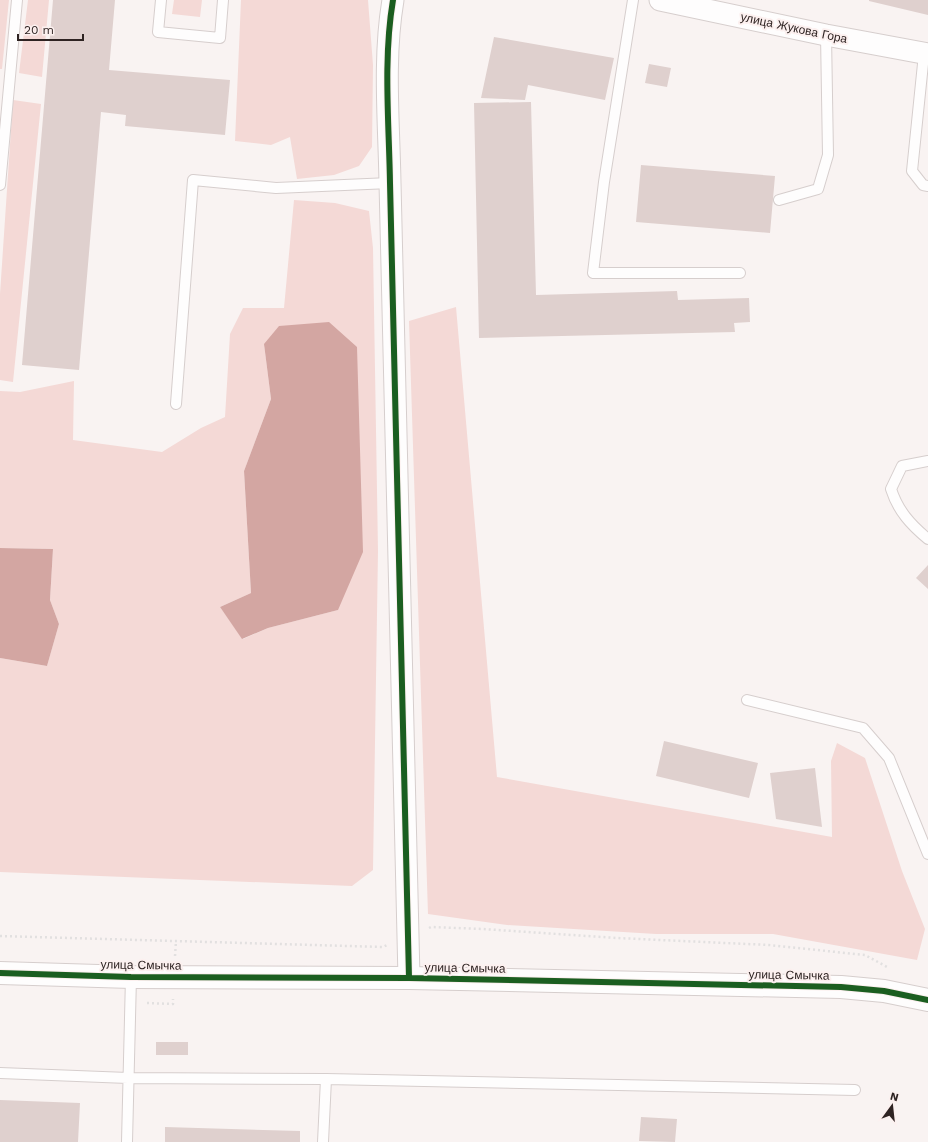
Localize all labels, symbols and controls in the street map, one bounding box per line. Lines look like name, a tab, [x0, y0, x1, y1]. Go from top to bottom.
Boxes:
street label: улица Жукова Гора	[739, 10, 849, 46]
scale bar	[18, 16, 83, 42]
text: 20 m	[24, 23, 54, 37]
street label: улица Смычка	[100, 957, 182, 973]
street label: улица Смычка	[424, 960, 506, 976]
street label: улица Смычка	[748, 967, 830, 983]
north arrow	[872, 1086, 912, 1126]
text: N	[889, 1089, 900, 1104]

